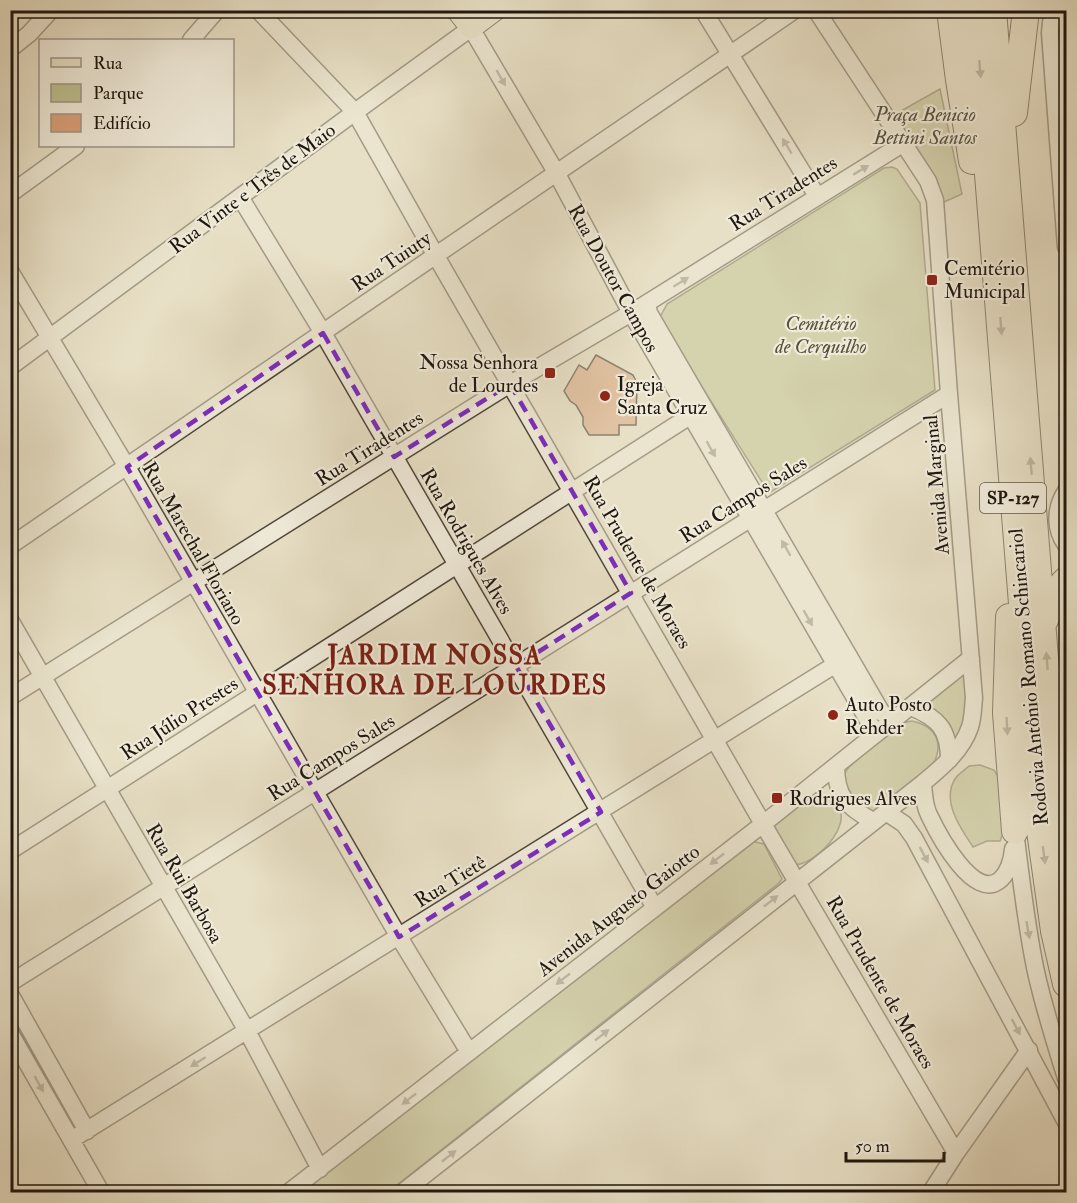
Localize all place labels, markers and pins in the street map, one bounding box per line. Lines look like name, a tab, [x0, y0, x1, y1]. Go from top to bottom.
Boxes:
place label: Cemitério Municipal	[944, 256, 1026, 305]
marker: Cemitério Municipal	[925, 273, 939, 287]
place label: Nossa Senhora de Lourdes	[419, 350, 539, 398]
marker: Nossa Senhora de Lourdes	[543, 366, 557, 380]
place label: Igreja Santa Cruz	[617, 372, 708, 420]
marker: Igreja Santa Cruz	[598, 389, 612, 403]
place label: Auto Posto Rehder	[844, 692, 932, 740]
marker: Auto Posto Rehder	[826, 708, 840, 722]
place label: Rodrigues Alves	[789, 786, 917, 811]
marker: Rodrigues Alves	[770, 791, 784, 805]

